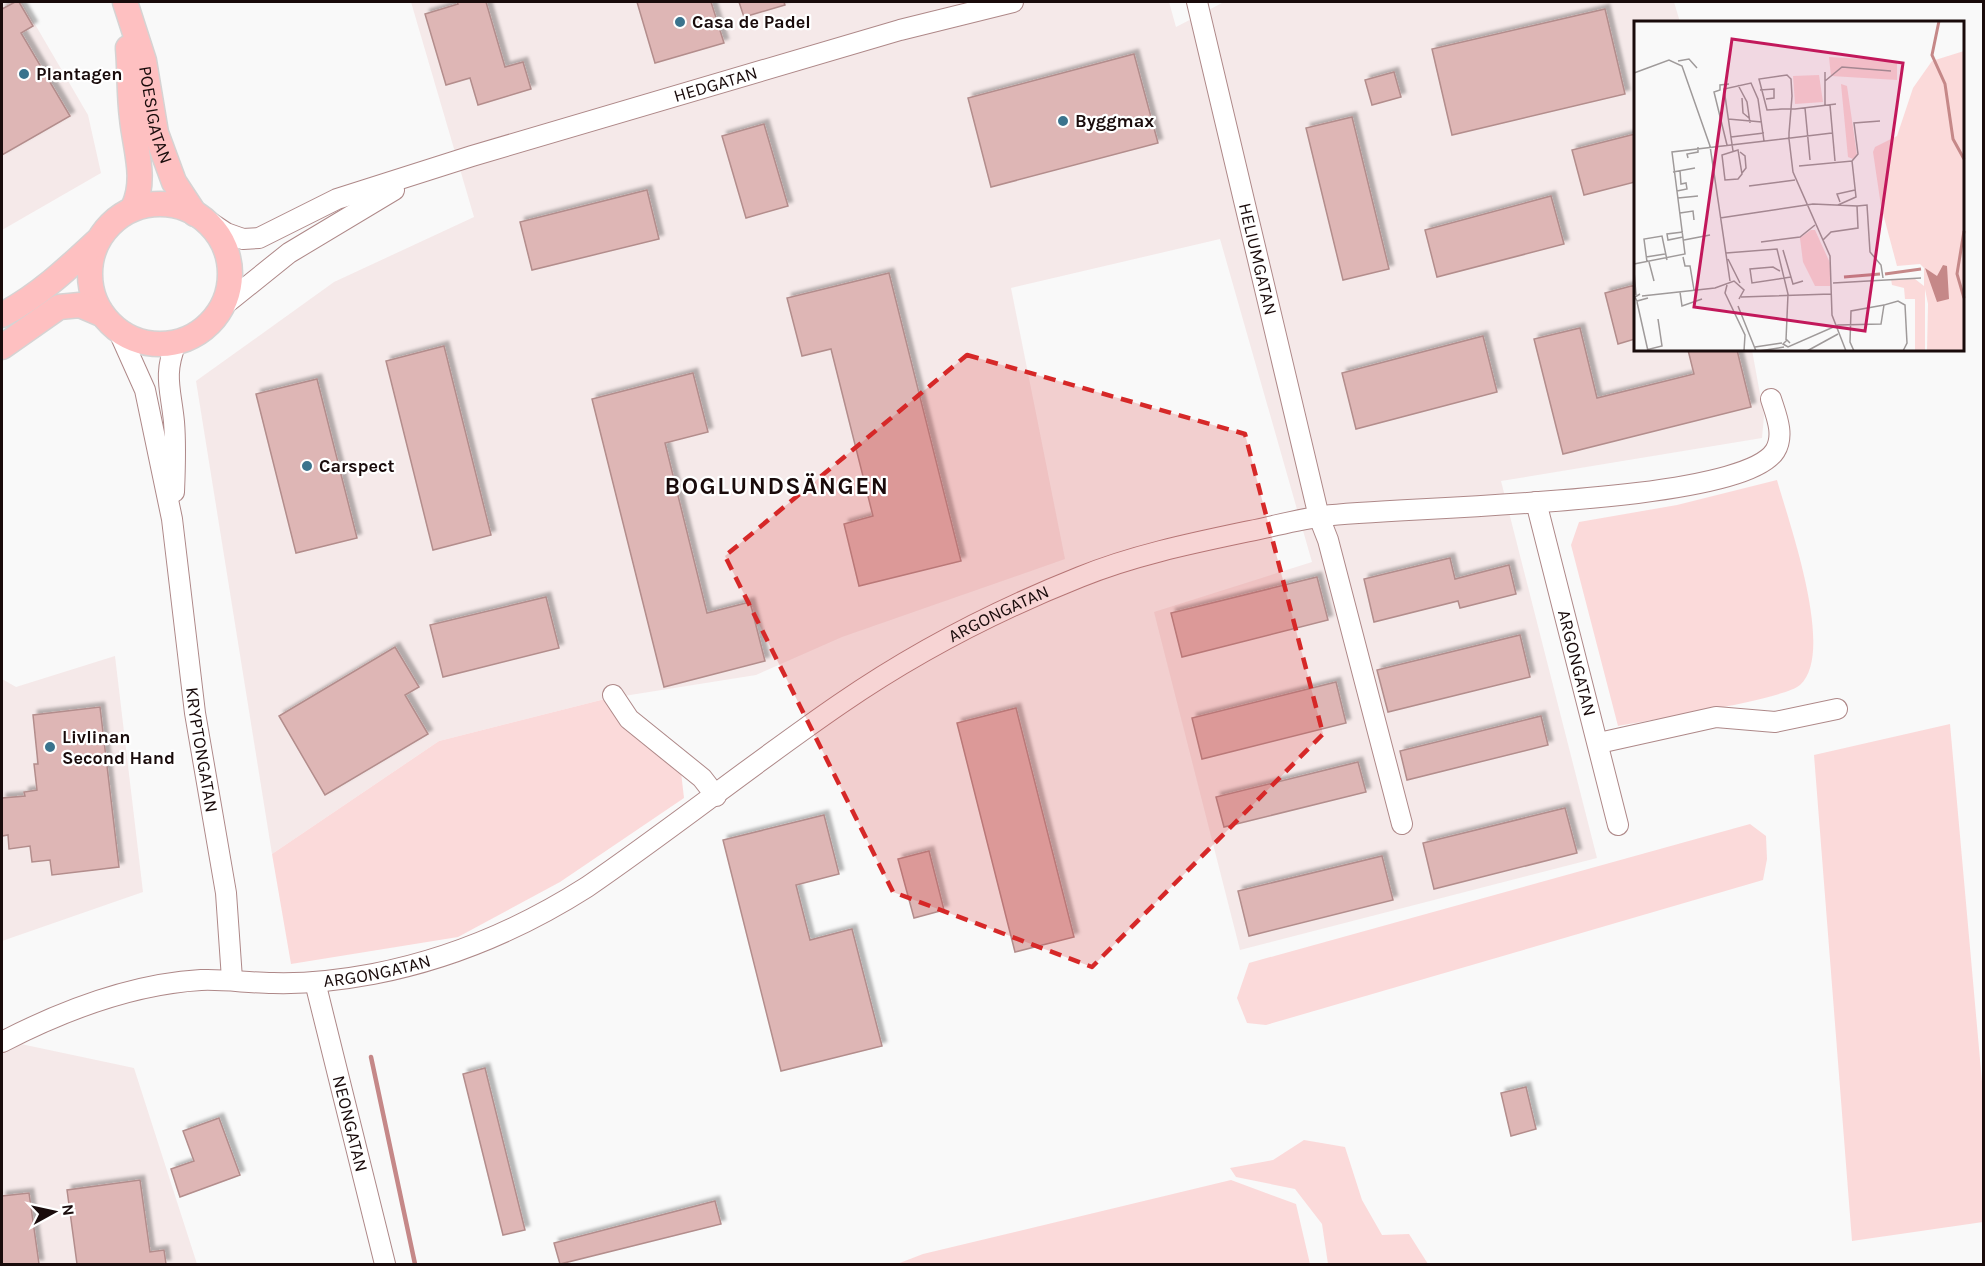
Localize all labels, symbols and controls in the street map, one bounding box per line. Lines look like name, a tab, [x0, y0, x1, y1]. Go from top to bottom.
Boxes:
place label: Casa de Padel	[692, 11, 811, 33]
marker: Casa de Padel	[673, 15, 687, 29]
inset map	[1634, 21, 1964, 351]
street label: HEDGATAN	[671, 62, 760, 107]
place label: Plantagen	[36, 63, 123, 85]
street label: POESIGATAN	[134, 64, 177, 167]
marker: Plantagen	[17, 67, 31, 81]
place label: Byggmax	[1075, 110, 1154, 132]
marker: Byggmax	[1056, 114, 1070, 128]
street label: HELIUMGATAN	[1234, 201, 1282, 317]
place label: Carspect	[319, 455, 395, 477]
marker: Carspect	[300, 459, 314, 473]
district label: BOGLUNDSÄNGEN	[665, 472, 889, 500]
street label: ARGONGATAN	[944, 580, 1052, 647]
street label: ARGONGATAN	[1553, 607, 1601, 718]
street label: KRYPTONGATAN	[181, 686, 223, 814]
place label: Livlinan Second Hand	[62, 726, 175, 769]
marker: Livlinan Second Hand	[43, 740, 57, 754]
street label: ARGONGATAN	[322, 949, 433, 992]
street label: NEONGATAN	[328, 1073, 373, 1174]
north arrow	[24, 1182, 84, 1242]
text: N	[58, 1203, 79, 1217]

